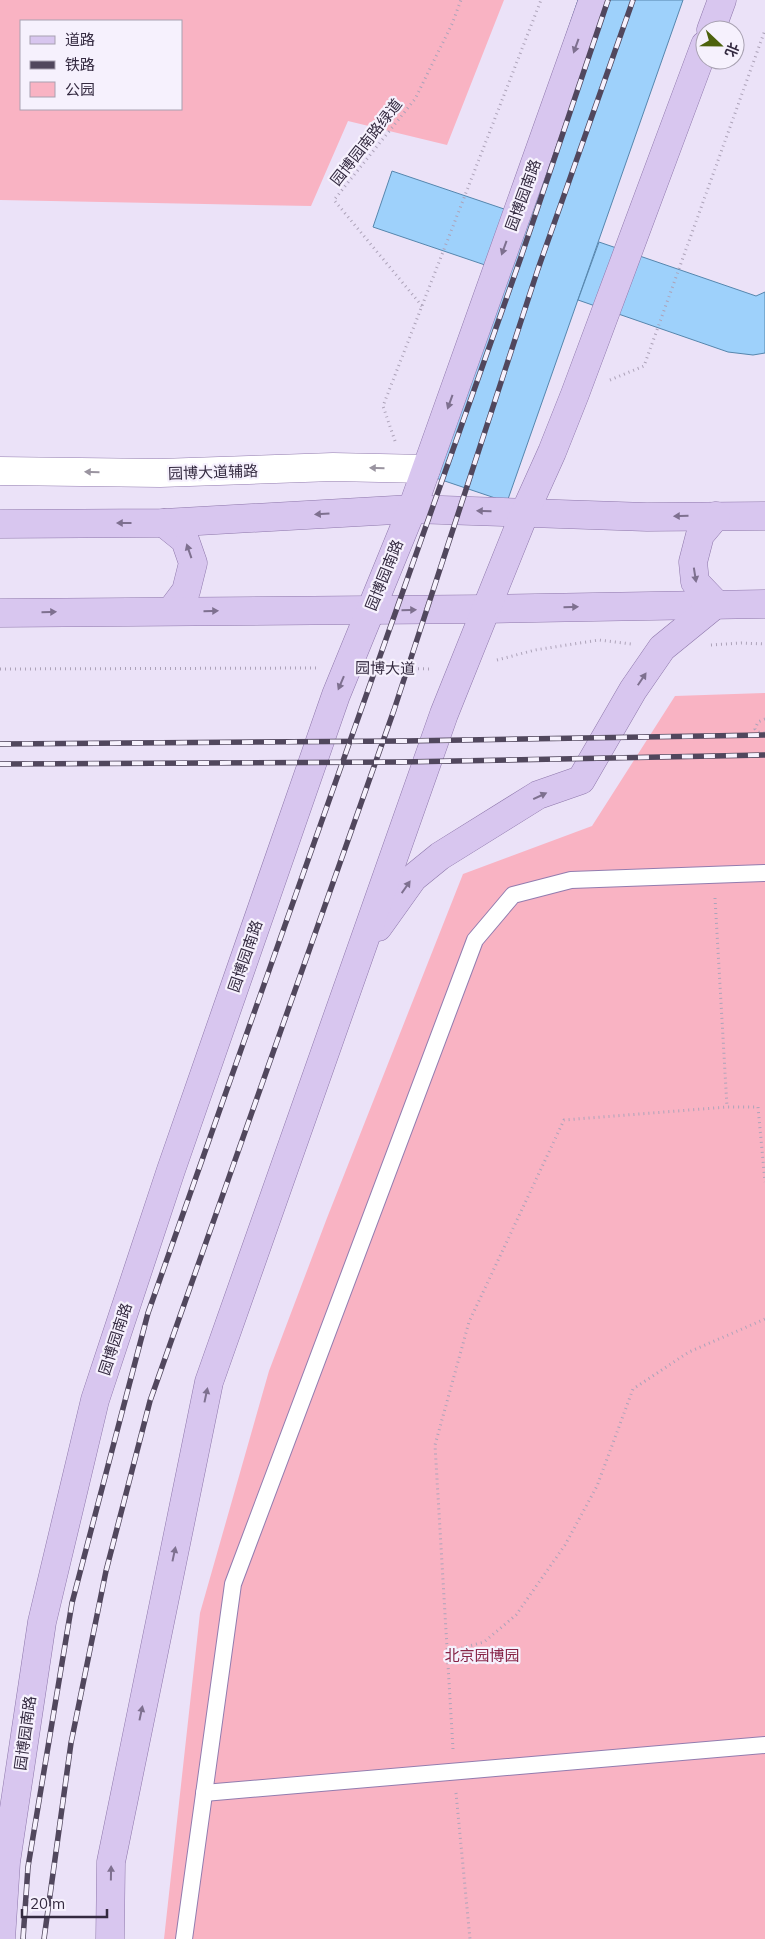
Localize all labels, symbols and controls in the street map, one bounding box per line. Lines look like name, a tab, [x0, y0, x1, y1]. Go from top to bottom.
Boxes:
legend	[20, 20, 182, 110]
north arrow	[695, 20, 745, 70]
text: 道路	[65, 30, 95, 49]
one-way arrow	[572, 39, 580, 54]
text: 北	[721, 40, 743, 60]
text: 铁路	[65, 55, 95, 74]
text: 公园	[65, 80, 95, 99]
street label: 园博园南路绿道	[326, 95, 406, 189]
street label: 园博园南路	[501, 157, 545, 233]
one-way arrow	[500, 241, 507, 256]
one-way arrow	[446, 394, 453, 409]
street label: 园博大道辅路	[168, 461, 258, 483]
one-way arrow	[369, 463, 385, 471]
one-way arrow	[84, 468, 100, 476]
one-way arrow	[476, 506, 492, 514]
one-way arrow	[313, 511, 329, 519]
one-way arrow	[673, 512, 689, 520]
one-way arrow	[116, 519, 132, 527]
street label: 园博园南路	[361, 537, 407, 613]
one-way arrow	[185, 544, 192, 559]
one-way arrow	[692, 568, 700, 584]
one-way arrow	[563, 603, 579, 611]
one-way arrow	[401, 605, 417, 613]
one-way arrow	[203, 607, 219, 615]
one-way arrow	[41, 608, 57, 616]
street label: 园博大道	[355, 658, 415, 678]
one-way arrow	[637, 672, 646, 685]
one-way arrow	[336, 676, 344, 691]
one-way arrow	[533, 791, 547, 799]
one-way arrow	[401, 880, 411, 893]
street label: 园博园南路	[224, 917, 266, 995]
street label: 园博园南路	[94, 1300, 136, 1378]
one-way arrow	[203, 1386, 211, 1402]
one-way arrow	[170, 1547, 178, 1562]
park label: 北京园博园	[444, 1646, 520, 1665]
street label: 园博园南路	[10, 1695, 40, 1771]
one-way arrow	[138, 1705, 146, 1721]
one-way arrow	[107, 1865, 115, 1881]
scale bar	[22, 1886, 108, 1918]
text: 20 m	[30, 1894, 65, 1913]

